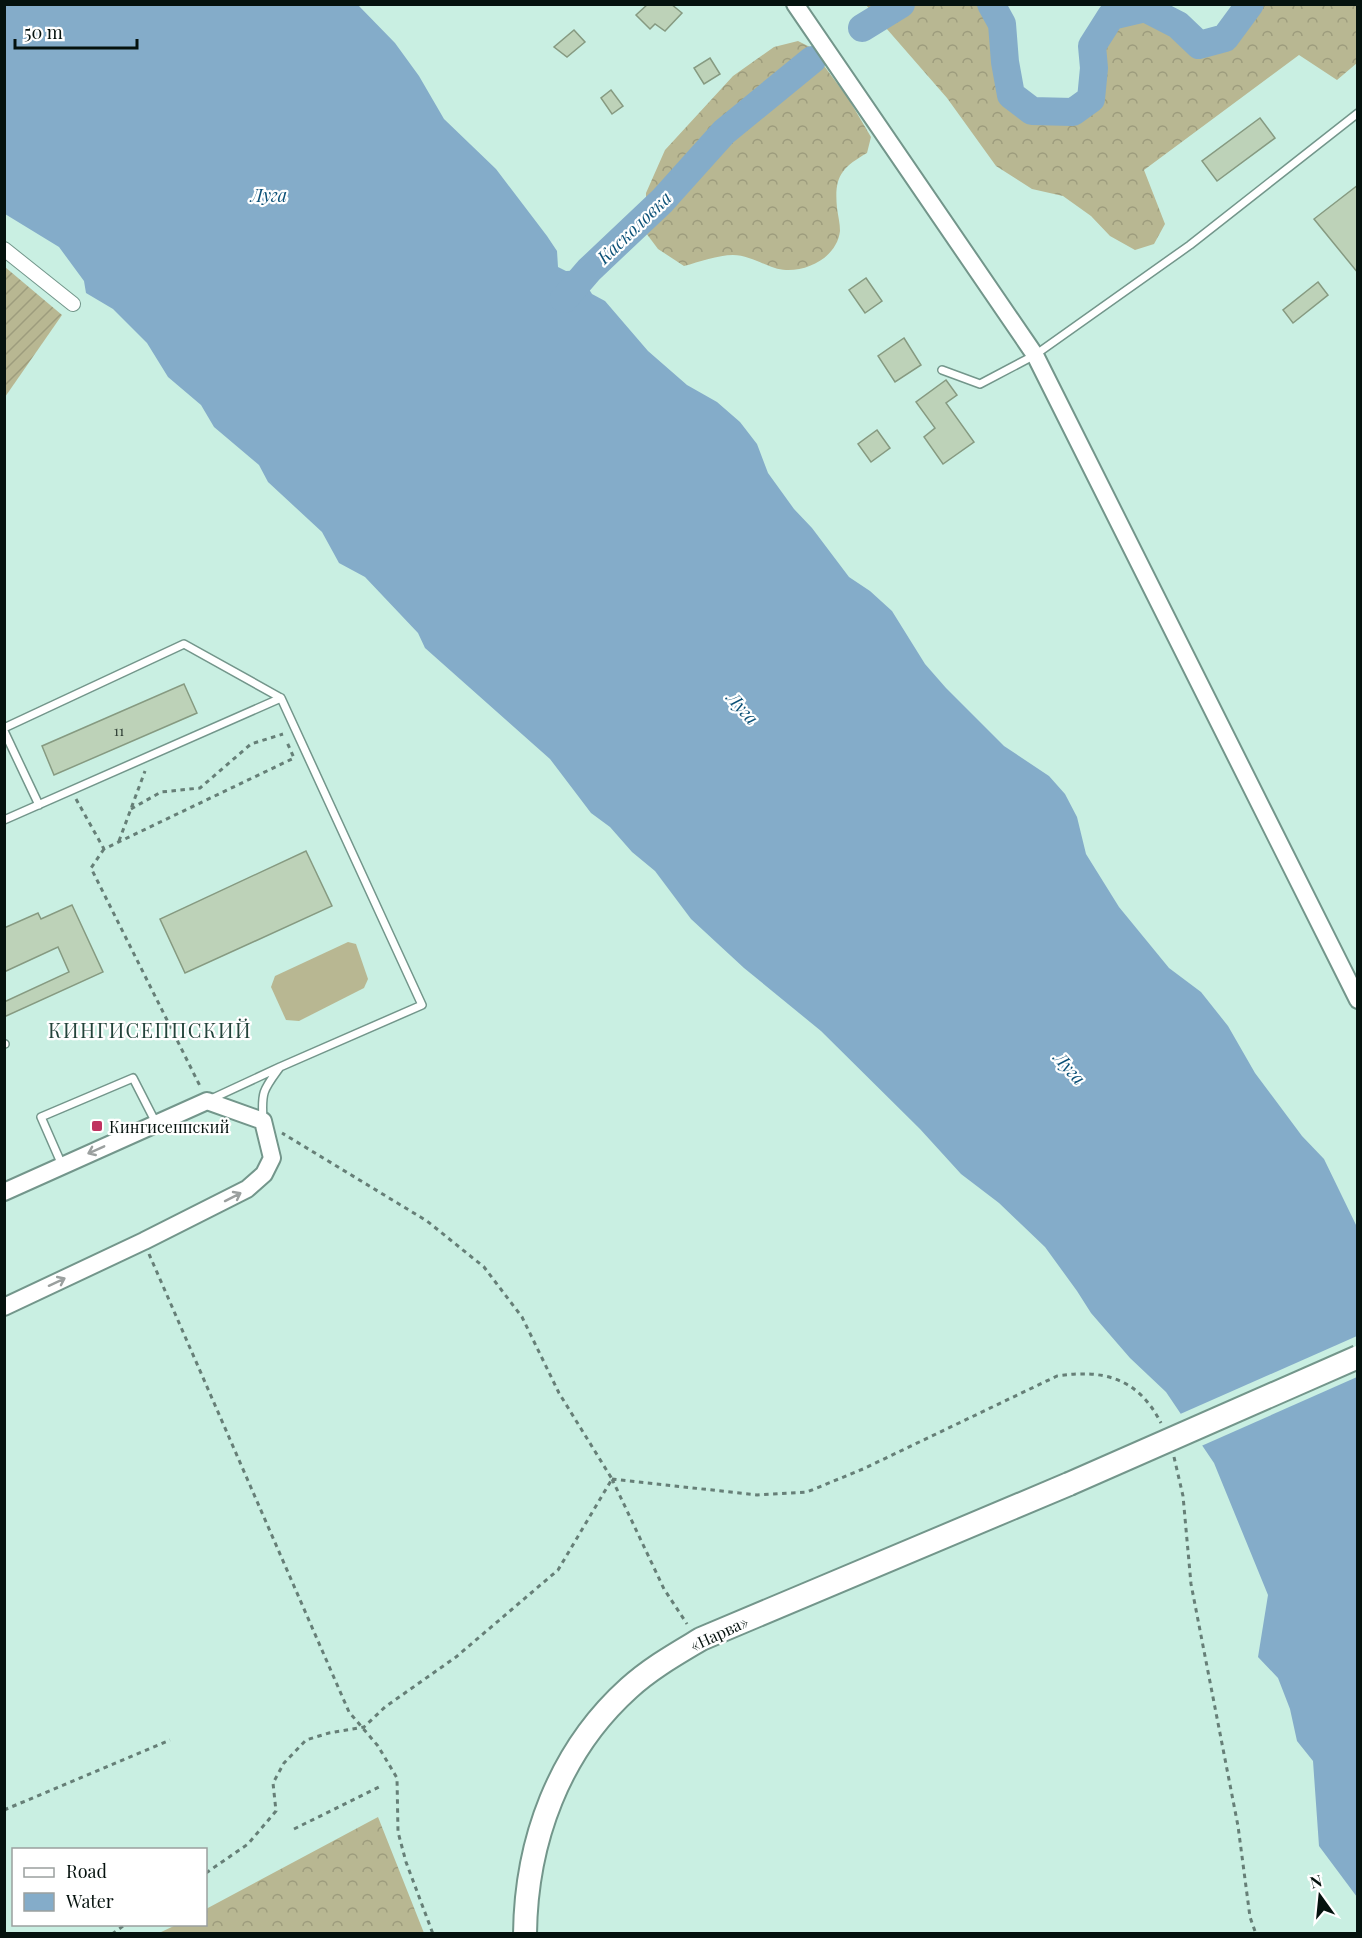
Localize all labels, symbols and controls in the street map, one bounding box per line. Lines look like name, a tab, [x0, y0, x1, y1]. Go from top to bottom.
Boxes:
scale bar	[15, 12, 136, 50]
text: 50 m	[24, 20, 63, 44]
water label: Луга	[249, 183, 287, 207]
water label: Касколовка	[591, 185, 676, 269]
water label: Луга	[721, 685, 764, 730]
house number: 11	[114, 721, 124, 740]
district label: КИНГИСЕППСКИЙ	[48, 1016, 252, 1043]
water label: Луга	[1048, 1045, 1091, 1090]
place label: Кингисеппский	[109, 1116, 229, 1137]
marker: Кингисеппский	[90, 1119, 104, 1133]
one-way arrow	[87, 1145, 105, 1156]
one-way arrow	[223, 1190, 241, 1202]
one-way arrow	[48, 1276, 66, 1288]
street label: «Нарва»	[686, 1610, 752, 1656]
legend	[12, 1848, 207, 1926]
text: Road	[66, 1859, 107, 1883]
north arrow	[1290, 1866, 1350, 1926]
text: N	[1308, 1869, 1325, 1893]
text: Water	[65, 1889, 114, 1913]

